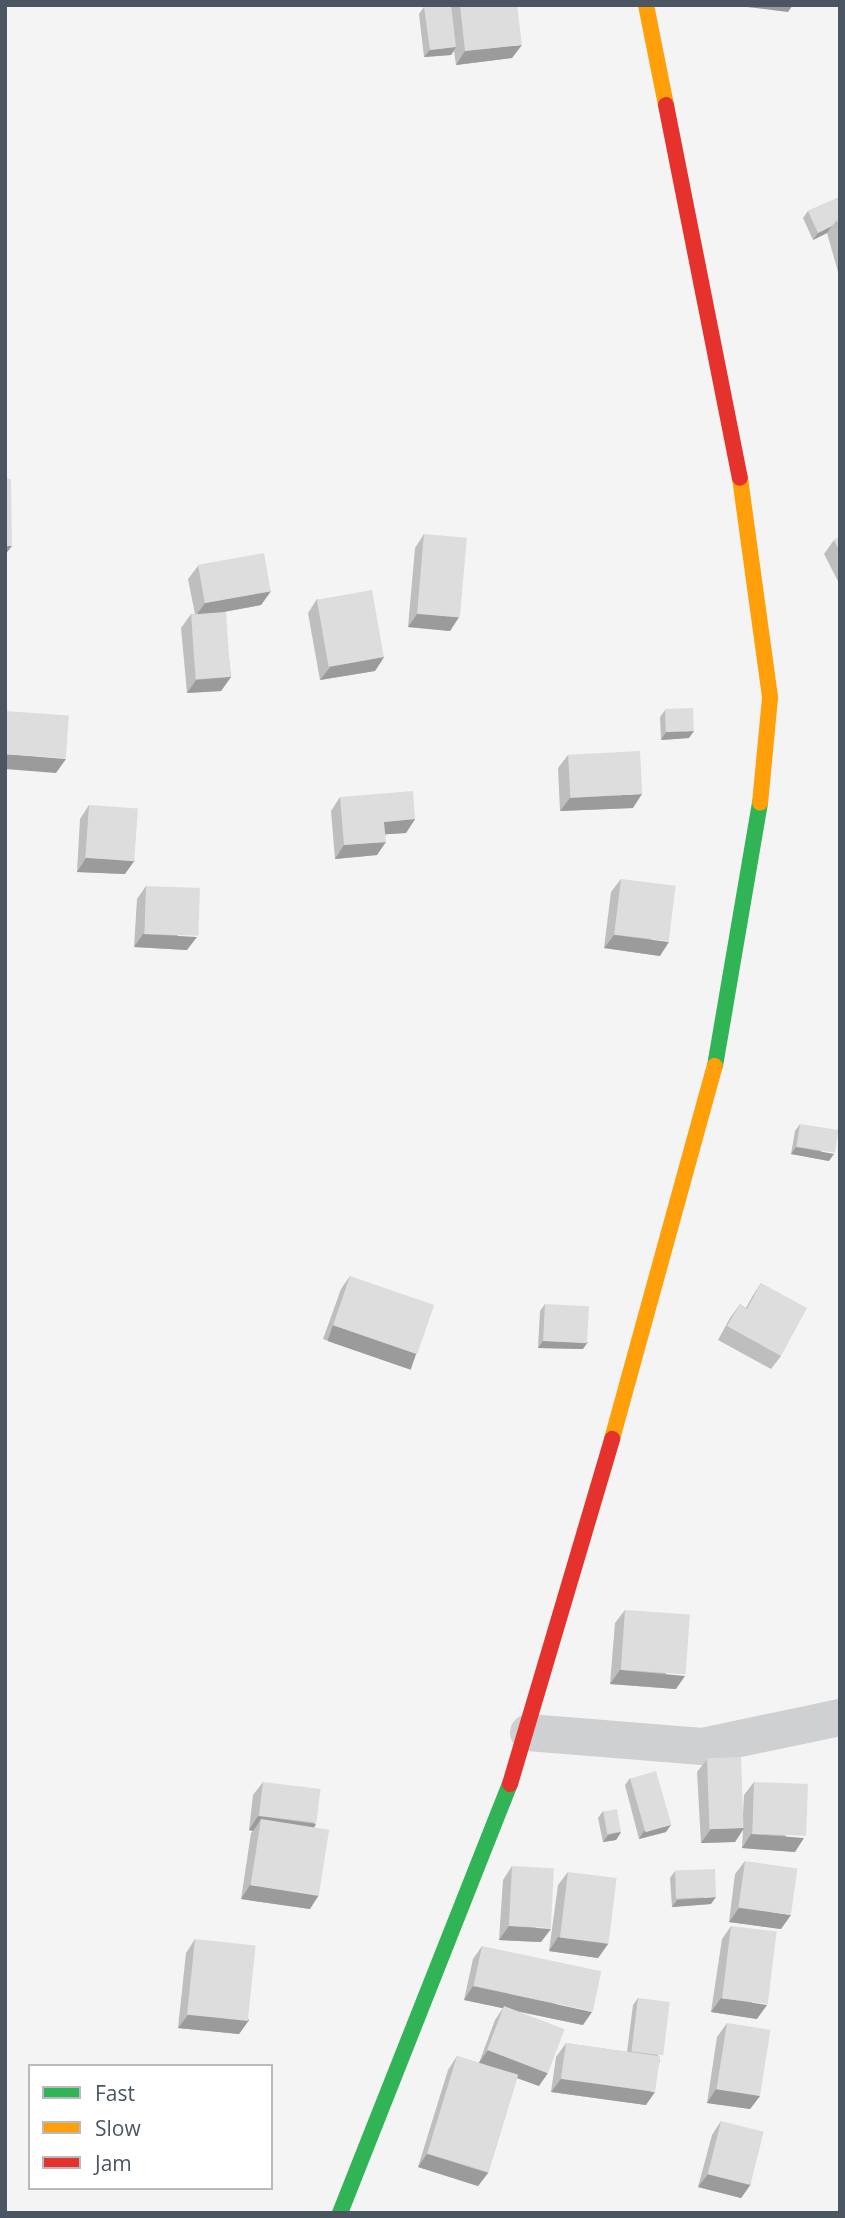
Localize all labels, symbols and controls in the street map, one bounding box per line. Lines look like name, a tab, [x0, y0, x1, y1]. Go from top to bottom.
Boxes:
legend	[28, 2064, 273, 2190]
text: Fast	[95, 2079, 135, 2107]
text: Slow	[95, 2114, 141, 2142]
text: Jam	[95, 2149, 132, 2177]

